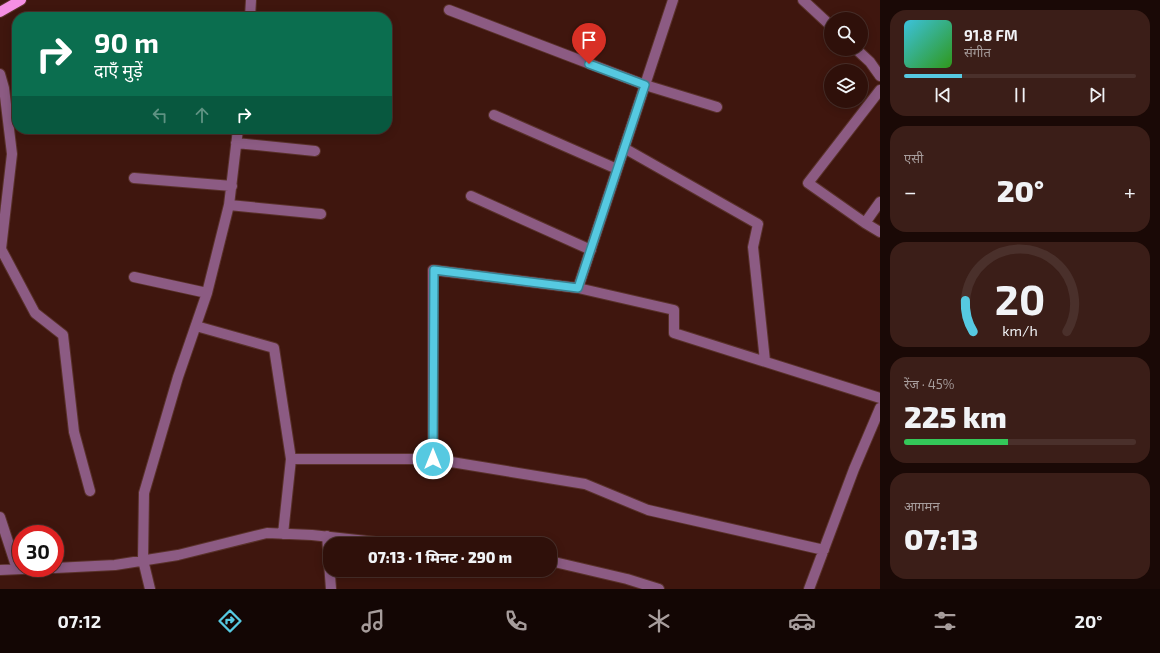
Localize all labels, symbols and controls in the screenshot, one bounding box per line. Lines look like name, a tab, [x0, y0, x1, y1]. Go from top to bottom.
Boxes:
map controls	[824, 12, 868, 108]
button: search	[824, 12, 868, 56]
pin	[572, 23, 606, 64]
text: 90 m	[94, 25, 159, 59]
text: 91.8 FM	[964, 26, 1018, 44]
icon: right	[28, 28, 80, 80]
icon: arrive	[578, 29, 600, 51]
text: संगीत	[964, 44, 991, 60]
text: दाएँ मुड़ें	[94, 59, 143, 81]
button: layers	[824, 64, 868, 108]
icon: previous	[932, 84, 954, 106]
icon: pause	[1009, 84, 1031, 106]
icon: next	[1086, 84, 1108, 106]
icon: left	[149, 104, 171, 126]
icon: ahead	[191, 104, 213, 126]
icon: right	[233, 104, 255, 126]
text: एसी	[904, 150, 923, 166]
text: 20°	[997, 172, 1044, 208]
text: −	[904, 178, 917, 204]
text: +	[1124, 178, 1136, 204]
text: 20	[995, 273, 1045, 323]
text: km/h	[1002, 322, 1038, 339]
text: रेंज · 45%	[904, 376, 954, 392]
text: 225 km	[904, 398, 1007, 434]
position arrow	[412, 438, 454, 480]
text: आगमन	[904, 498, 940, 514]
text: 07:13	[904, 520, 978, 556]
speed limit sign: 30	[12, 525, 64, 577]
text: 07:13 · 1 मिनट · 290 m	[368, 548, 512, 566]
icon: directions	[216, 607, 244, 635]
icon: music	[359, 607, 387, 635]
icon: phone	[502, 607, 530, 635]
icon: climate	[645, 607, 673, 635]
icon: car	[788, 607, 816, 635]
icon: filters	[931, 607, 959, 635]
text: 07:12	[58, 610, 101, 632]
text: 20°	[1074, 610, 1102, 632]

